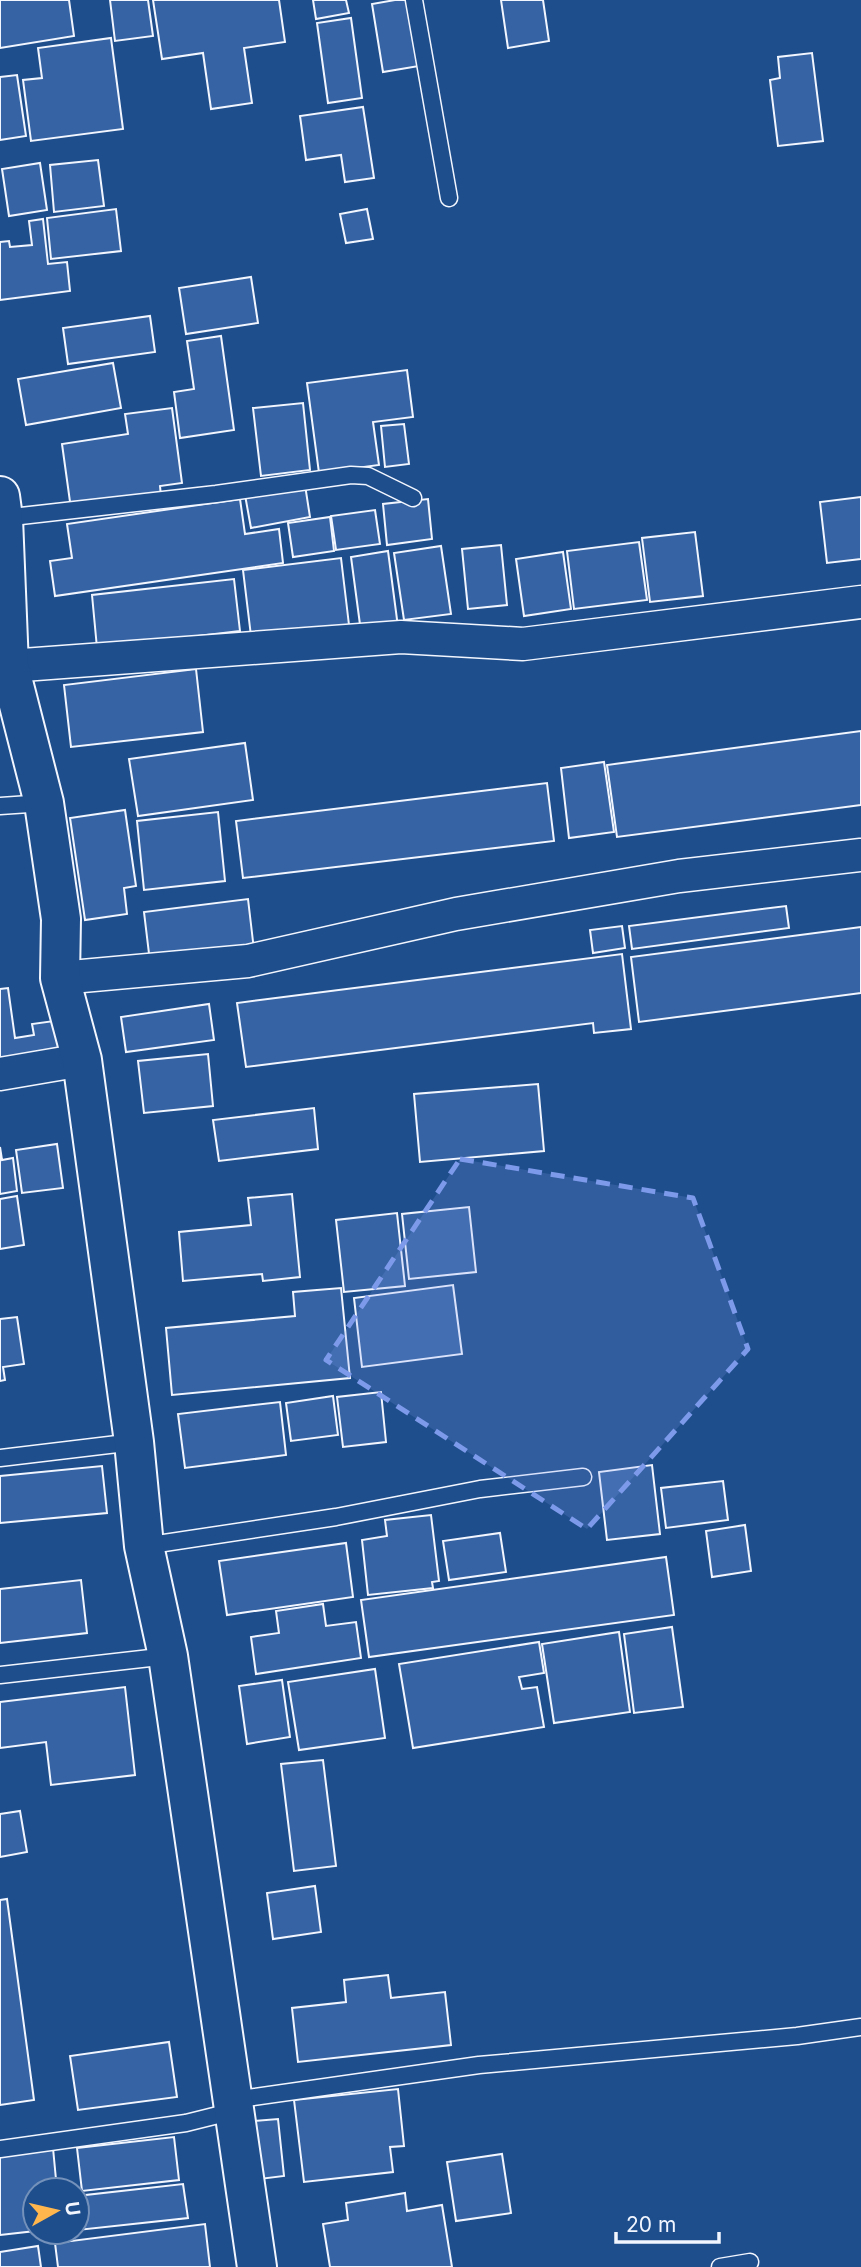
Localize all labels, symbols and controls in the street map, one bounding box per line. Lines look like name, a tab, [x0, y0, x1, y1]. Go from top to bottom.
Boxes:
north arrow	[21, 2176, 91, 2246]
text: U	[60, 2200, 85, 2217]
scale bar	[616, 2200, 719, 2244]
text: 20 m	[626, 2212, 676, 2237]

